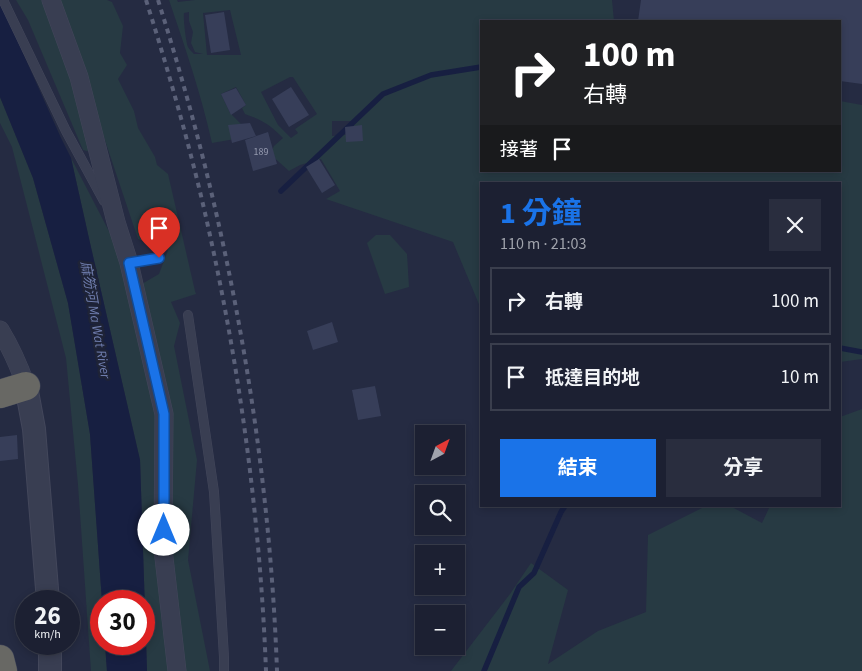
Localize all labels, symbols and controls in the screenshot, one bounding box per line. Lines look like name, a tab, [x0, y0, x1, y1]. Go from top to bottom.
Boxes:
text: 100 m	[583, 30, 675, 80]
icon: right	[500, 40, 565, 105]
text: 右轉	[583, 79, 627, 111]
icon: arrive	[548, 135, 576, 163]
text: 接著	[500, 137, 538, 164]
house number: 189	[254, 145, 268, 159]
text: 1 分鐘	[500, 192, 582, 235]
button: close	[769, 199, 821, 251]
pin	[138, 207, 180, 258]
icon: arrive	[145, 214, 173, 242]
text: 110 m · 21:03	[500, 233, 587, 255]
water label: 麻笏河 Ma Wat River	[75, 260, 115, 382]
icon: right	[502, 287, 530, 315]
text: 100 m	[771, 288, 819, 315]
text: 右轉	[545, 289, 583, 316]
icon: arrive	[502, 363, 530, 391]
text: 10 m	[781, 364, 819, 391]
text: 抵達目的地	[545, 365, 640, 392]
north arrow	[415, 425, 465, 475]
map controls	[415, 425, 465, 655]
button: 結束	[500, 439, 656, 497]
button: 分享	[666, 439, 821, 497]
button: search	[415, 485, 465, 535]
position arrow	[137, 503, 189, 555]
button: +	[415, 545, 465, 595]
speed limit sign: 30	[90, 590, 155, 655]
text: 26	[34, 598, 61, 634]
button: −	[415, 605, 465, 655]
text: km/h	[34, 626, 61, 643]

